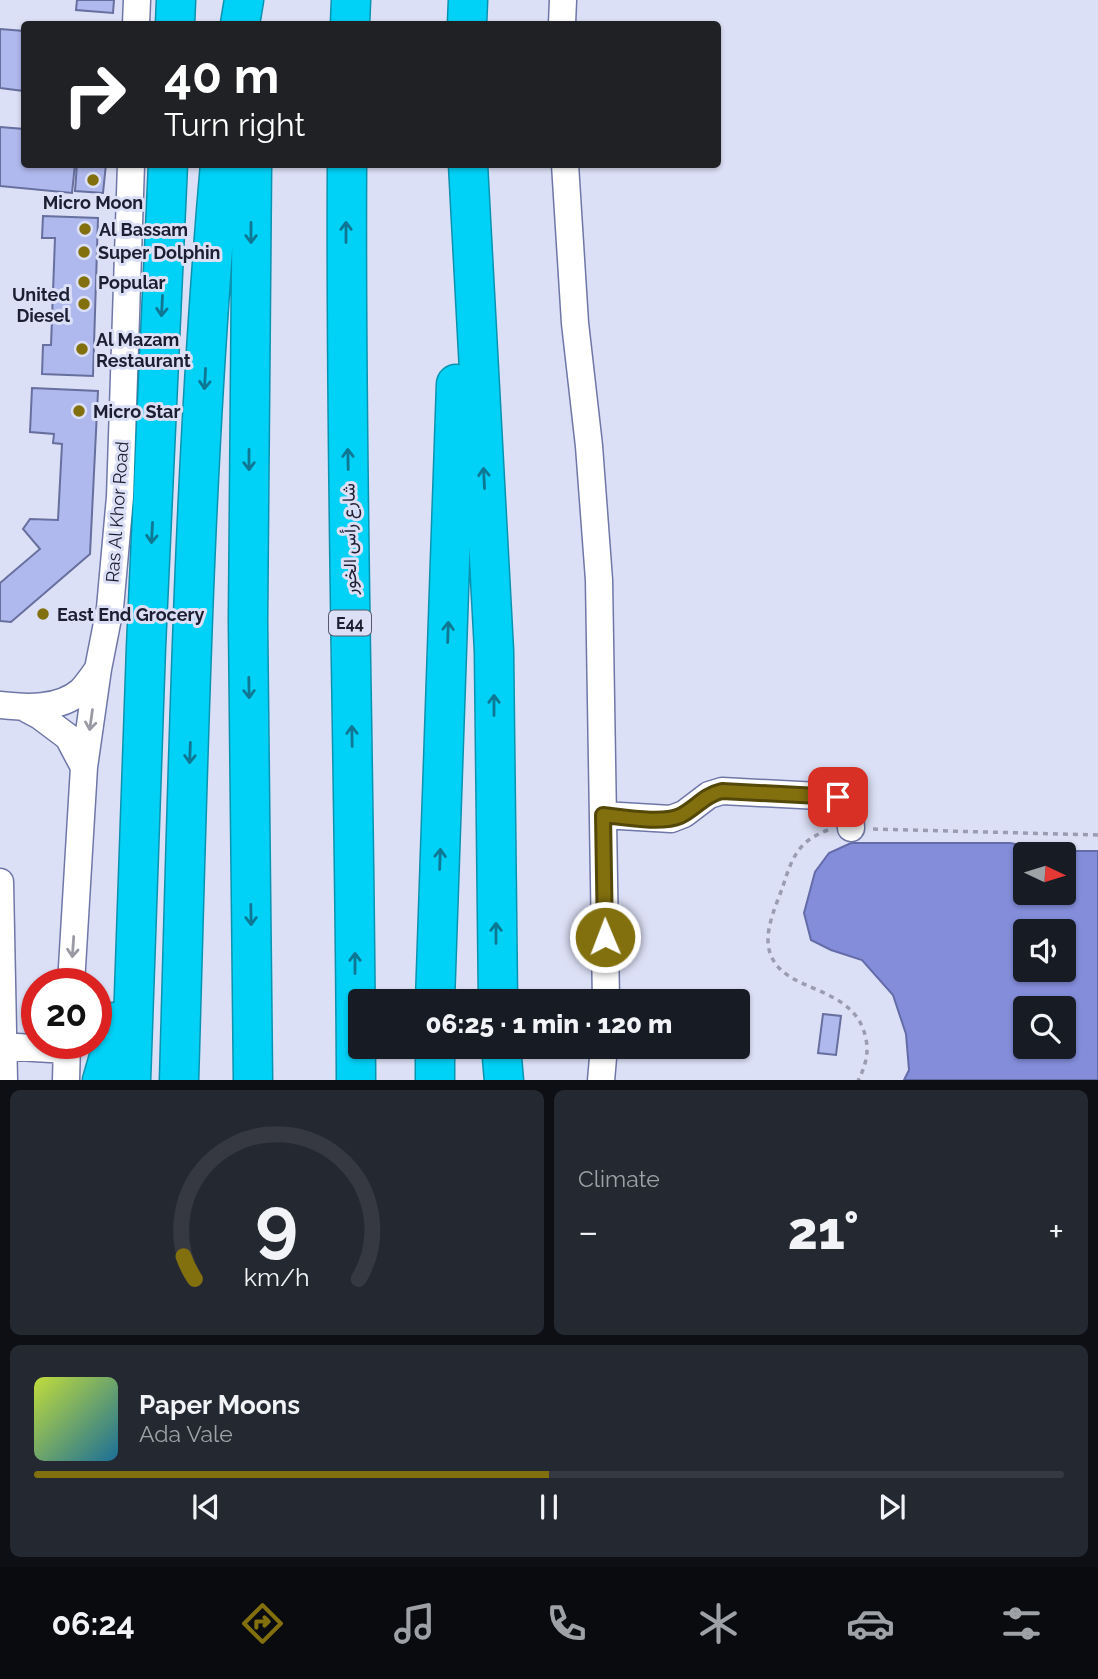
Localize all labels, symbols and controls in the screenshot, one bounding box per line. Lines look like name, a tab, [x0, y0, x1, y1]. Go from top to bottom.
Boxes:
text: 40 m	[164, 47, 279, 104]
icon: right	[49, 49, 140, 140]
text: Turn right	[164, 106, 305, 143]
marker: Micro Moon	[85, 172, 101, 188]
place label: Micro Moon	[43, 192, 143, 213]
place label: Al Bassam	[99, 219, 188, 240]
marker: Al Bassam	[77, 221, 93, 237]
one-way arrow	[244, 221, 258, 244]
one-way arrow	[339, 221, 353, 244]
place label: Super Dolphin	[98, 242, 220, 263]
marker: Super Dolphin	[76, 244, 92, 260]
place label: Popular	[98, 272, 165, 293]
marker: Popular	[76, 274, 92, 290]
place label: United Diesel	[12, 284, 70, 326]
one-way arrow	[155, 294, 168, 317]
marker: United Diesel	[76, 296, 92, 312]
place label: Al Mazam Restaurant	[96, 329, 191, 371]
marker: Al Mazam Restaurant	[74, 341, 90, 357]
one-way arrow	[198, 367, 211, 390]
place label: Micro Star	[93, 401, 180, 422]
marker: Micro Star	[71, 403, 87, 419]
street label: Ras Al Khor Road	[102, 441, 132, 583]
one-way arrow	[242, 448, 256, 471]
one-way arrow	[341, 448, 355, 471]
one-way arrow	[477, 467, 490, 490]
street label: شارع رأس الخور	[338, 483, 362, 596]
one-way arrow	[145, 522, 158, 545]
place label: East End Grocery	[57, 604, 204, 625]
marker: East End Grocery	[35, 606, 51, 622]
road number: E44	[329, 610, 371, 636]
one-way arrow	[442, 621, 455, 644]
one-way arrow	[242, 676, 255, 699]
one-way arrow	[487, 694, 501, 717]
one-way arrow	[84, 709, 97, 731]
one-way arrow	[346, 725, 359, 748]
one-way arrow	[183, 742, 196, 765]
pin	[808, 767, 868, 827]
icon: arrive	[819, 778, 857, 816]
north arrow	[1013, 842, 1076, 905]
map controls	[1013, 842, 1076, 1059]
one-way arrow	[434, 848, 447, 871]
position arrow	[568, 900, 642, 974]
one-way arrow	[244, 903, 258, 926]
button: sound	[1013, 919, 1076, 982]
one-way arrow	[489, 922, 503, 945]
one-way arrow	[67, 935, 80, 958]
one-way arrow	[348, 952, 362, 975]
speed limit sign: 20	[21, 968, 112, 1059]
button: search	[1013, 996, 1076, 1059]
text: 06:25 · 1 min · 120 m	[426, 1009, 672, 1039]
text: Climate	[578, 1165, 660, 1192]
text: 9	[256, 1181, 298, 1266]
text: 21°	[788, 1200, 859, 1261]
text: −	[578, 1209, 598, 1254]
text: +	[1048, 1209, 1064, 1254]
text: km/h	[244, 1261, 310, 1291]
text: Paper Moons	[139, 1390, 300, 1420]
text: Ada Vale	[139, 1420, 233, 1447]
icon: previous	[187, 1488, 225, 1526]
icon: pause	[530, 1488, 568, 1526]
icon: next	[873, 1488, 911, 1526]
icon: directions	[238, 1599, 287, 1648]
icon: music	[390, 1599, 439, 1648]
icon: phone	[542, 1599, 591, 1648]
icon: climate	[694, 1599, 743, 1648]
icon: car	[846, 1599, 895, 1648]
icon: filters	[997, 1599, 1046, 1648]
text: 06:24	[51, 1605, 135, 1642]

